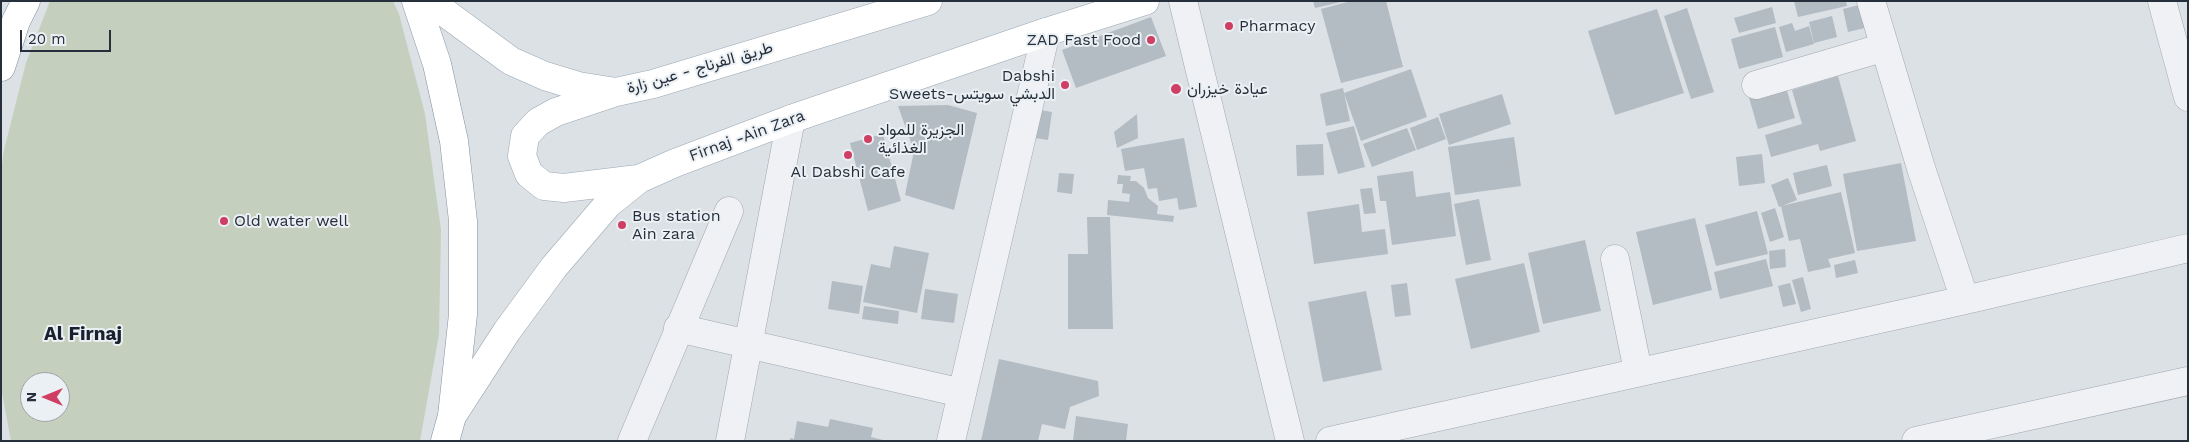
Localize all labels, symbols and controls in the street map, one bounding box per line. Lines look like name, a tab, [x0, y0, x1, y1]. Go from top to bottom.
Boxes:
place label: Pharmacy	[1239, 16, 1315, 36]
scale bar	[22, 20, 114, 52]
marker: Pharmacy	[1223, 20, 1235, 32]
text: 20 m	[28, 30, 66, 48]
place label: ZAD Fast Food	[1027, 30, 1141, 50]
marker: ZAD Fast Food	[1145, 34, 1157, 46]
street label: طريق الفرناج - عين زارة	[625, 38, 775, 98]
place label: Dabshi Sweets-الدبشي سويتس	[889, 66, 1055, 104]
marker: Dabshi Sweets-الدبشي سويتس	[1059, 79, 1071, 91]
place label: عيادة خيزران	[1187, 79, 1268, 99]
marker: عيادة خيزران	[1169, 82, 1183, 96]
street label: Firnaj -Ain Zara	[687, 106, 807, 166]
place label: الجزيرة للمواد الغذائية	[878, 120, 964, 158]
marker: الجزيرة للمواد الغذائية	[862, 133, 874, 145]
marker: Al Dabshi Cafe	[842, 149, 854, 161]
place label: Al Dabshi Cafe	[791, 162, 905, 182]
place label: Bus station Ain zara	[632, 206, 721, 244]
place label: Old water well	[234, 211, 348, 231]
marker: Old water well	[218, 215, 230, 227]
marker: Bus station Ain zara	[616, 219, 628, 231]
district label: Al Firnaj	[44, 323, 122, 345]
north arrow	[20, 372, 70, 422]
text: N	[23, 392, 39, 402]

